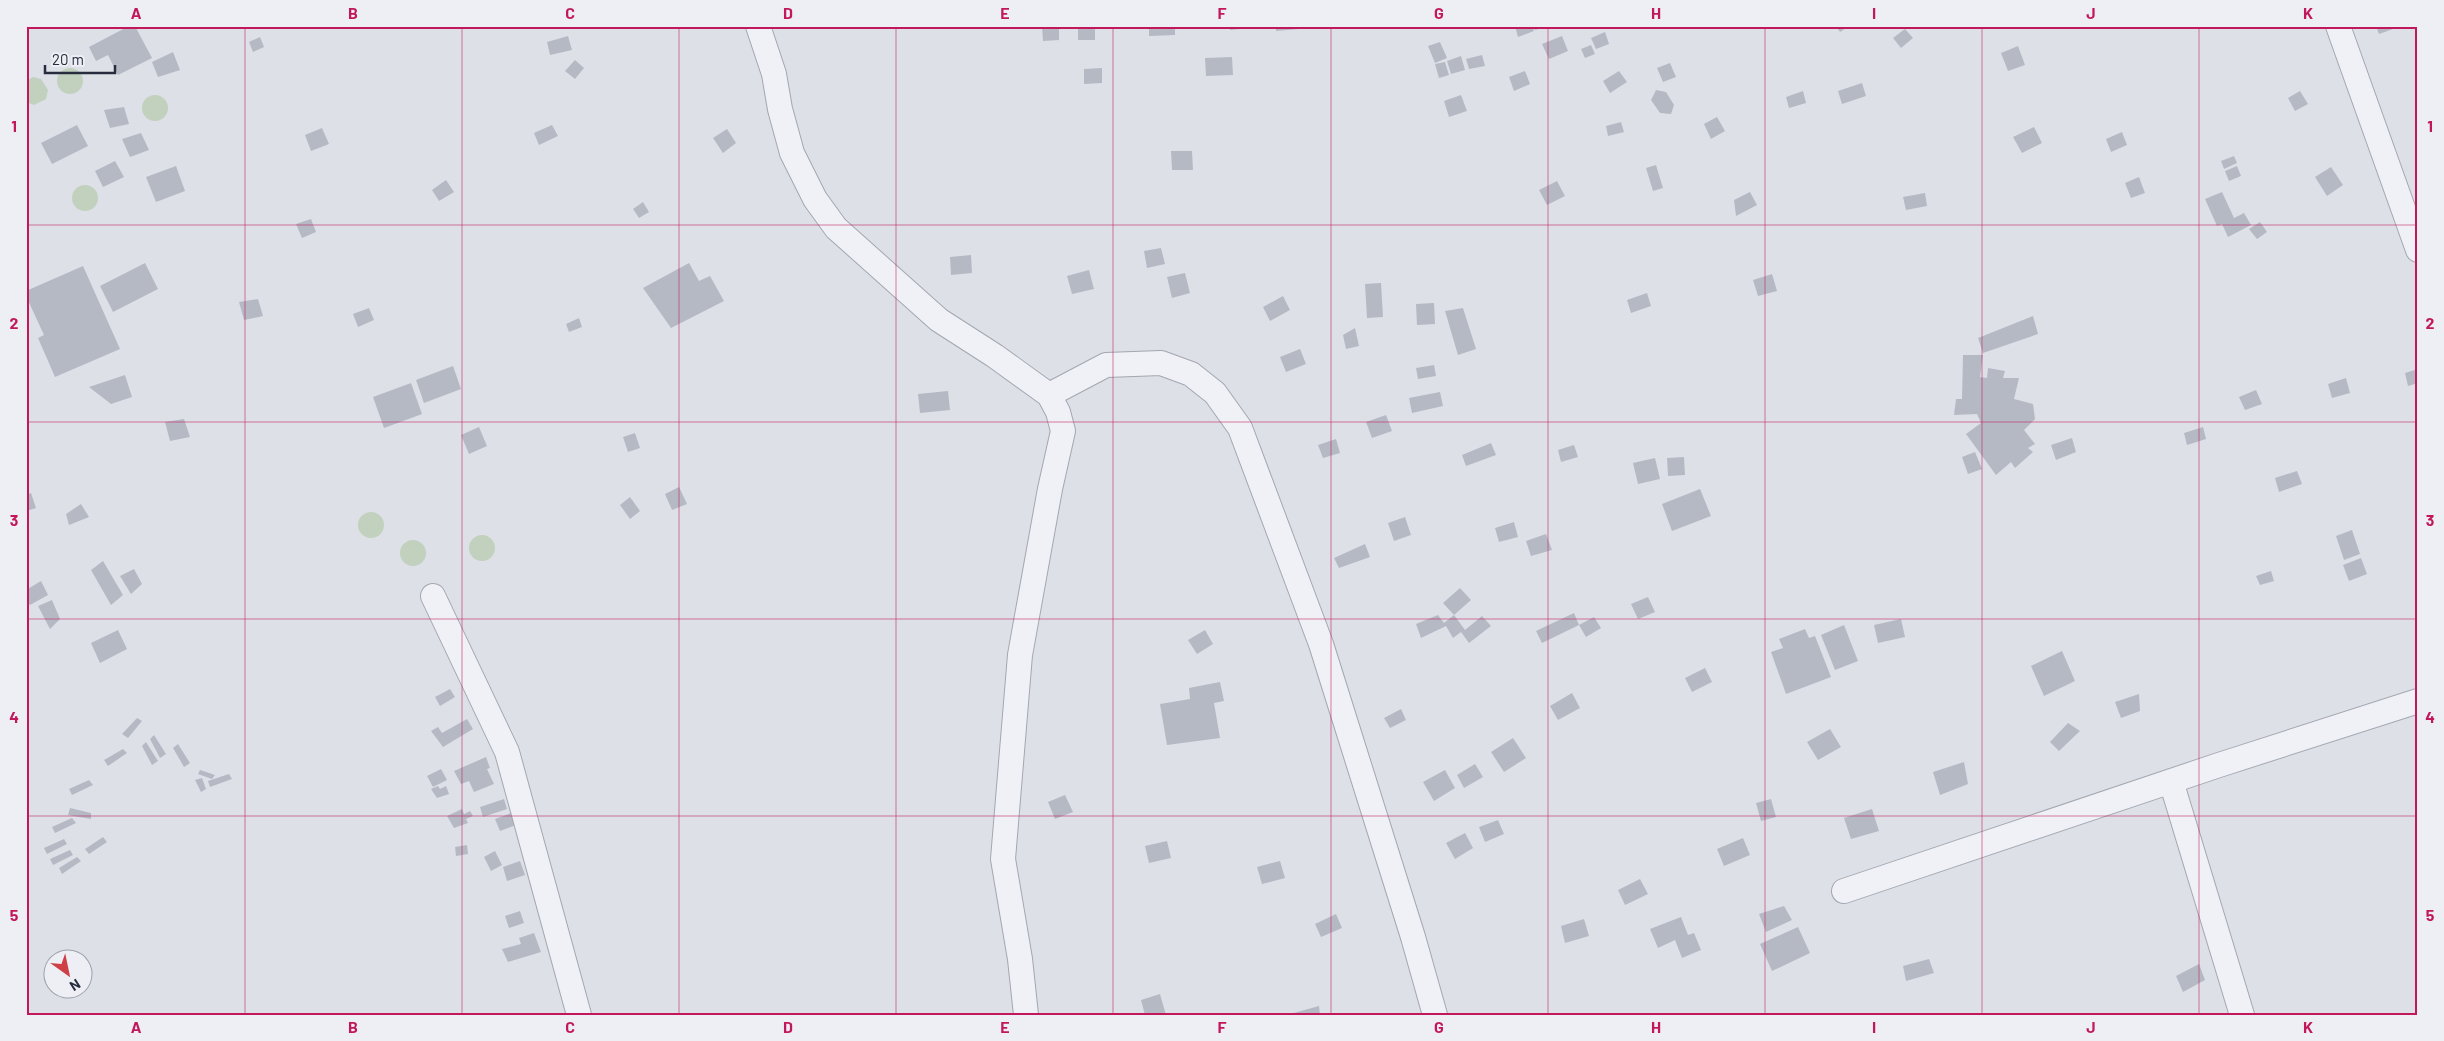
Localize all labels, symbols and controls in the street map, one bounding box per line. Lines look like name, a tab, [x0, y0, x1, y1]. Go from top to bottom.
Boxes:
text: A	[131, 3, 142, 22]
text: B	[348, 3, 358, 22]
text: C	[565, 3, 575, 22]
text: D	[783, 3, 793, 22]
text: E	[1000, 3, 1010, 22]
text: F	[1218, 3, 1227, 22]
text: G	[1434, 3, 1444, 22]
text: H	[1651, 3, 1661, 22]
text: I	[1872, 3, 1876, 22]
text: J	[2086, 3, 2096, 22]
text: K	[2303, 3, 2313, 22]
scale bar	[45, 42, 115, 74]
text: 20 m	[52, 50, 84, 68]
text: 1	[11, 116, 17, 135]
text: 1	[2427, 116, 2433, 135]
text: 2	[10, 313, 19, 332]
text: 2	[2426, 313, 2435, 332]
text: 3	[10, 510, 18, 529]
text: 3	[2426, 510, 2434, 529]
text: 4	[9, 707, 19, 726]
text: 4	[2425, 707, 2435, 726]
text: 5	[10, 905, 19, 924]
text: 5	[2426, 905, 2435, 924]
north arrow	[42, 948, 92, 998]
text: N	[67, 976, 84, 995]
text: A	[131, 1017, 142, 1036]
text: B	[348, 1017, 358, 1036]
text: C	[565, 1017, 575, 1036]
text: D	[783, 1017, 793, 1036]
text: E	[1000, 1017, 1010, 1036]
text: F	[1218, 1017, 1227, 1036]
text: G	[1434, 1017, 1444, 1036]
text: H	[1651, 1017, 1661, 1036]
text: I	[1872, 1017, 1876, 1036]
text: J	[2086, 1017, 2096, 1036]
text: K	[2303, 1017, 2313, 1036]

